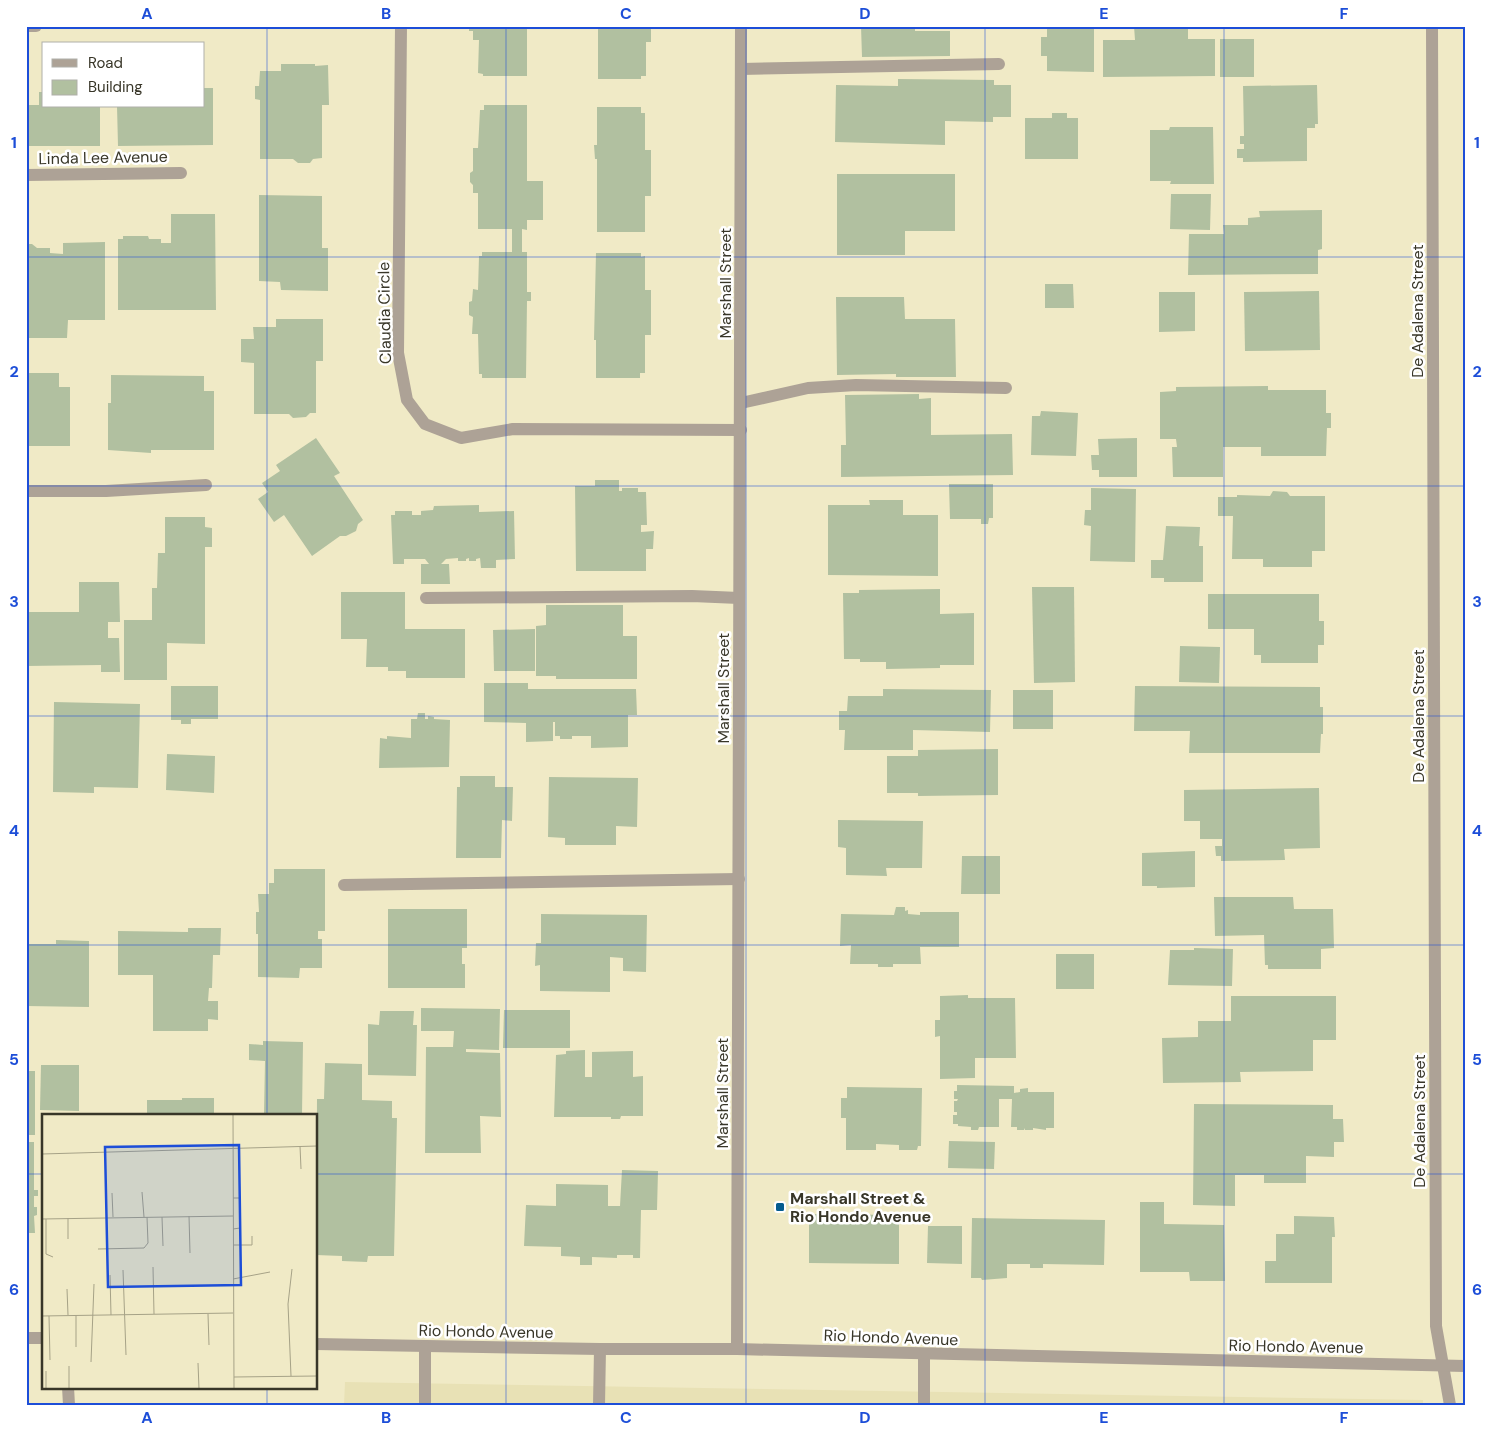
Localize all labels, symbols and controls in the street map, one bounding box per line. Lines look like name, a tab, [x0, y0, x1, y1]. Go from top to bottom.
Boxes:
text: A	[141, 3, 153, 24]
text: B	[381, 3, 391, 24]
text: C	[620, 3, 632, 24]
text: D	[859, 3, 871, 24]
text: E	[1099, 3, 1109, 24]
text: F	[1340, 3, 1349, 24]
legend	[42, 42, 205, 108]
text: Road	[88, 53, 123, 73]
text: Building	[88, 77, 143, 97]
text: 1	[11, 132, 17, 153]
text: 1	[1474, 132, 1480, 153]
street label: Linda Lee Avenue	[38, 146, 168, 169]
street label: Marshall Street	[715, 228, 736, 338]
street label: De Adalena Street	[1407, 244, 1428, 378]
street label: Claudia Circle	[373, 262, 396, 364]
text: 2	[9, 361, 19, 382]
text: 2	[1472, 361, 1482, 382]
text: 3	[9, 591, 19, 612]
text: 3	[1472, 591, 1482, 612]
street label: Marshall Street	[713, 633, 734, 743]
street label: De Adalena Street	[1408, 649, 1429, 783]
text: 4	[9, 820, 19, 841]
text: 4	[1472, 820, 1482, 841]
street label: Marshall Street	[712, 1038, 733, 1148]
text: 5	[9, 1049, 19, 1070]
text: 5	[1472, 1049, 1482, 1070]
street label: De Adalena Street	[1409, 1054, 1430, 1188]
inset map	[42, 1114, 318, 1388]
place label: Marshall Street & Rio Hondo Avenue	[790, 1188, 931, 1227]
marker: Marshall Street & Rio Hondo Avenue	[774, 1201, 786, 1213]
text: 6	[9, 1279, 19, 1300]
text: 6	[1472, 1279, 1482, 1300]
street label: Rio Hondo Avenue	[418, 1320, 554, 1343]
street label: Rio Hondo Avenue	[823, 1325, 959, 1350]
street label: Rio Hondo Avenue	[1228, 1335, 1364, 1358]
text: A	[141, 1407, 153, 1428]
text: B	[381, 1407, 391, 1428]
text: C	[620, 1407, 632, 1428]
text: D	[859, 1407, 871, 1428]
text: E	[1099, 1407, 1109, 1428]
text: F	[1340, 1407, 1349, 1428]

